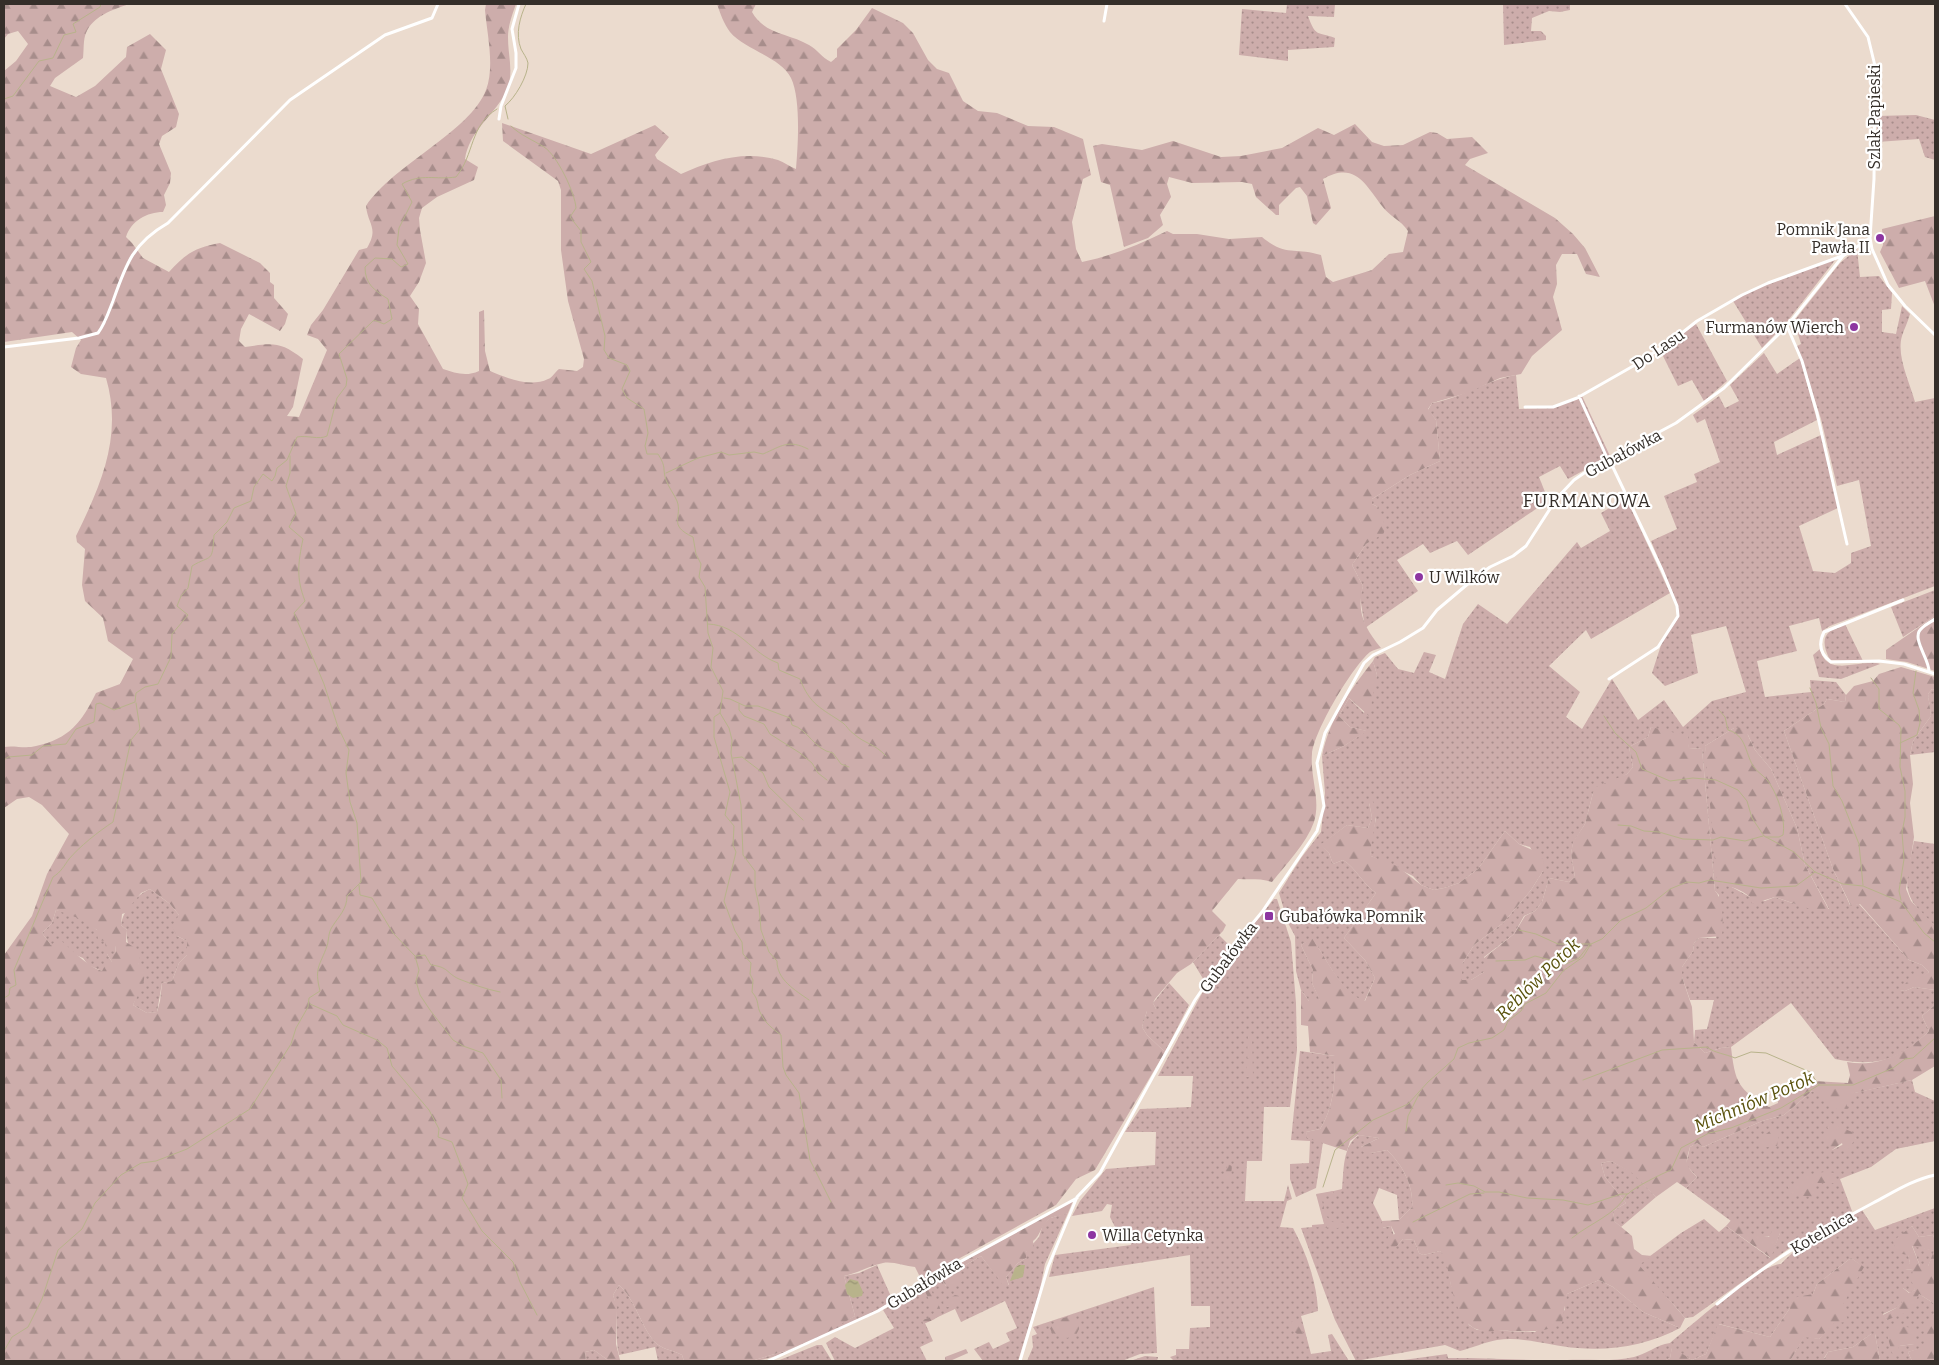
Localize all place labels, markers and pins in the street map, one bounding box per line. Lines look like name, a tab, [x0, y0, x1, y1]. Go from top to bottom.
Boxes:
place label: Pomnik Jana Pawła II	[1777, 220, 1870, 257]
marker: Pomnik Jana Pawła II	[1874, 232, 1886, 244]
place label: Furmanów Wierch	[1706, 318, 1844, 337]
marker: Furmanów Wierch	[1848, 321, 1860, 333]
place label: U Wilków	[1429, 568, 1500, 587]
marker: U Wilków	[1413, 571, 1425, 583]
place label: Gubałówka Pomnik	[1279, 907, 1424, 926]
marker: Gubałówka Pomnik	[1263, 910, 1275, 922]
place label: Willa Cetynka	[1102, 1226, 1204, 1245]
marker: Willa Cetynka	[1086, 1229, 1098, 1241]

